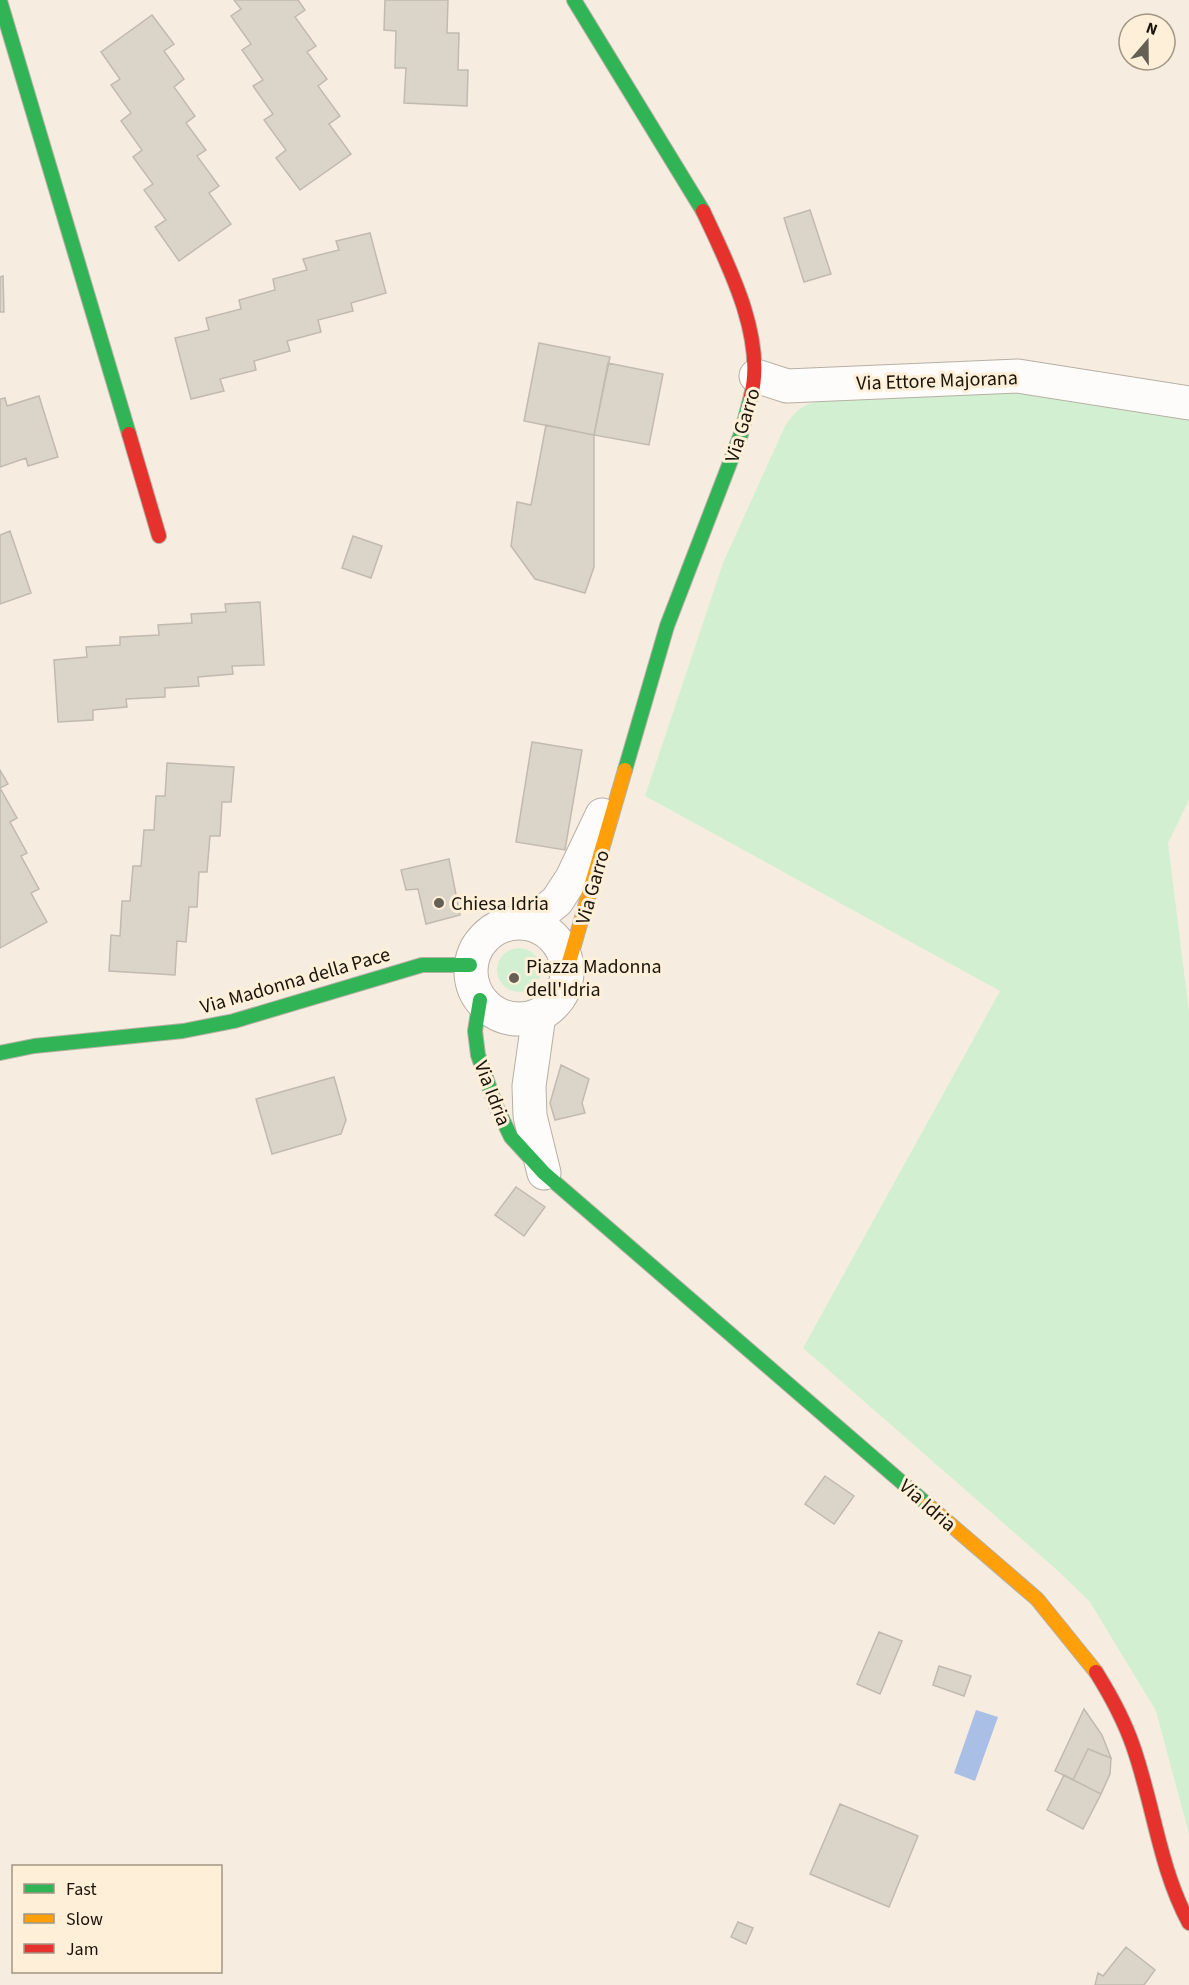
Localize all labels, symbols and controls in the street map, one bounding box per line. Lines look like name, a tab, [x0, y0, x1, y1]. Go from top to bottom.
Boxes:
north arrow	[1117, 12, 1177, 72]
text: N	[1143, 17, 1161, 41]
street label: Via Ettore Majorana	[856, 364, 1018, 398]
street label: Via Garro	[718, 385, 767, 466]
street label: Via Garro	[569, 847, 617, 928]
place label: Chiesa Idria	[451, 890, 549, 918]
marker: Chiesa Idria	[432, 896, 446, 910]
street label: Via Madonna della Pace	[197, 940, 394, 1021]
place label: Piazza Madonna dell'Idria	[526, 953, 661, 1004]
marker: Piazza Madonna dell'Idria	[507, 971, 521, 985]
street label: Via Idria	[467, 1057, 517, 1130]
street label: Via Idria	[893, 1473, 962, 1538]
legend	[12, 1865, 222, 1973]
text: Fast	[66, 1877, 97, 1902]
text: Slow	[66, 1907, 103, 1932]
text: Jam	[66, 1937, 99, 1962]

